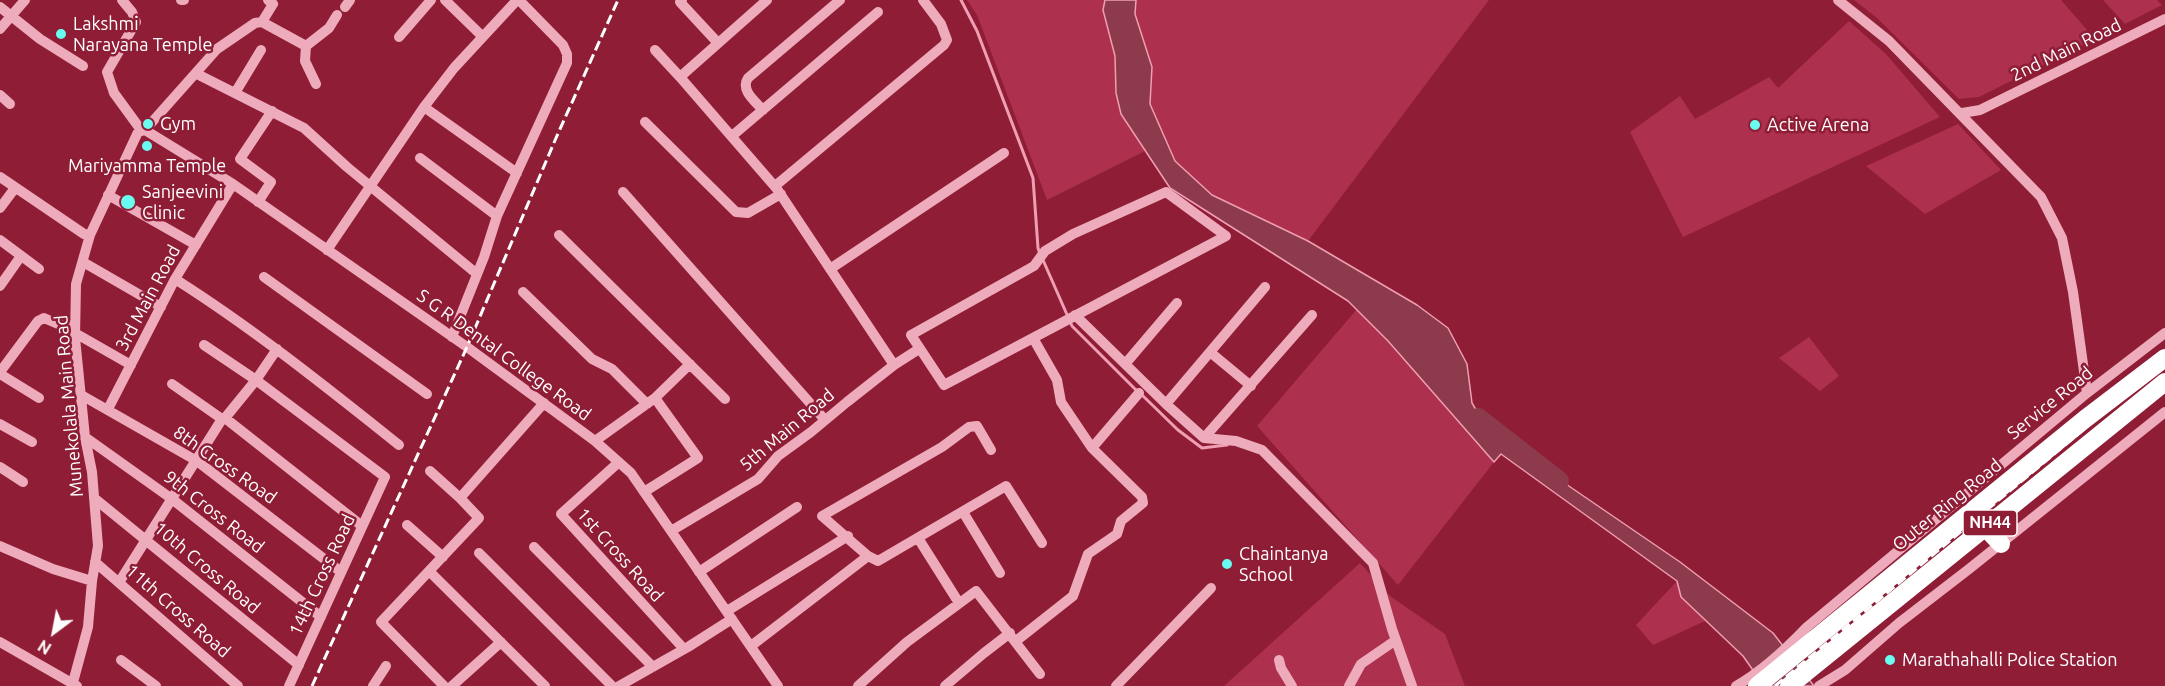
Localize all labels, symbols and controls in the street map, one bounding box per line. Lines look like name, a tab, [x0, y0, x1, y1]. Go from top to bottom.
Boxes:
place label: Lakshmi Narayana Temple	[73, 13, 212, 56]
street label: 2nd Main Road	[2007, 14, 2125, 86]
marker: Lakshmi Narayana Temple	[54, 27, 68, 41]
place label: Gym	[160, 113, 196, 135]
place label: Active Arena	[1767, 114, 1869, 136]
marker: Gym	[141, 117, 155, 131]
marker: Active Arena	[1748, 118, 1762, 132]
marker: Mariyamma Temple	[140, 139, 154, 153]
place label: Mariyamma Temple	[68, 155, 226, 177]
place label: Sanjeevini Clinic	[142, 181, 223, 224]
marker: Sanjeevini Clinic	[119, 193, 137, 211]
street label: 3rd Main Road	[111, 241, 185, 355]
street label: S G R Dental College Road	[413, 285, 595, 425]
street label: Munekolala Main Road	[50, 314, 88, 498]
street label: Service Road	[2003, 362, 2097, 444]
street label: 5th Main Road	[735, 384, 839, 476]
street label: 8th Cross Road	[169, 421, 281, 509]
street label: Outer Ring Road	[1888, 454, 2006, 556]
street label: 9th Cross Road	[160, 466, 268, 558]
street label: 1st Cross Road	[572, 504, 668, 606]
road number: NH44	[1963, 510, 2017, 536]
street label: 14th Cross Road	[284, 511, 360, 639]
street label: 10th Cross Road	[150, 518, 264, 618]
place label: Chaintanya School	[1239, 543, 1329, 586]
marker: Chaintanya School	[1220, 557, 1234, 571]
street label: 11th Cross Road	[121, 560, 235, 662]
north arrow	[24, 602, 84, 662]
text: N	[35, 636, 54, 658]
place label: Marathahalli Police Station	[1902, 649, 2118, 671]
marker: Marathahalli Police Station	[1883, 653, 1897, 667]

